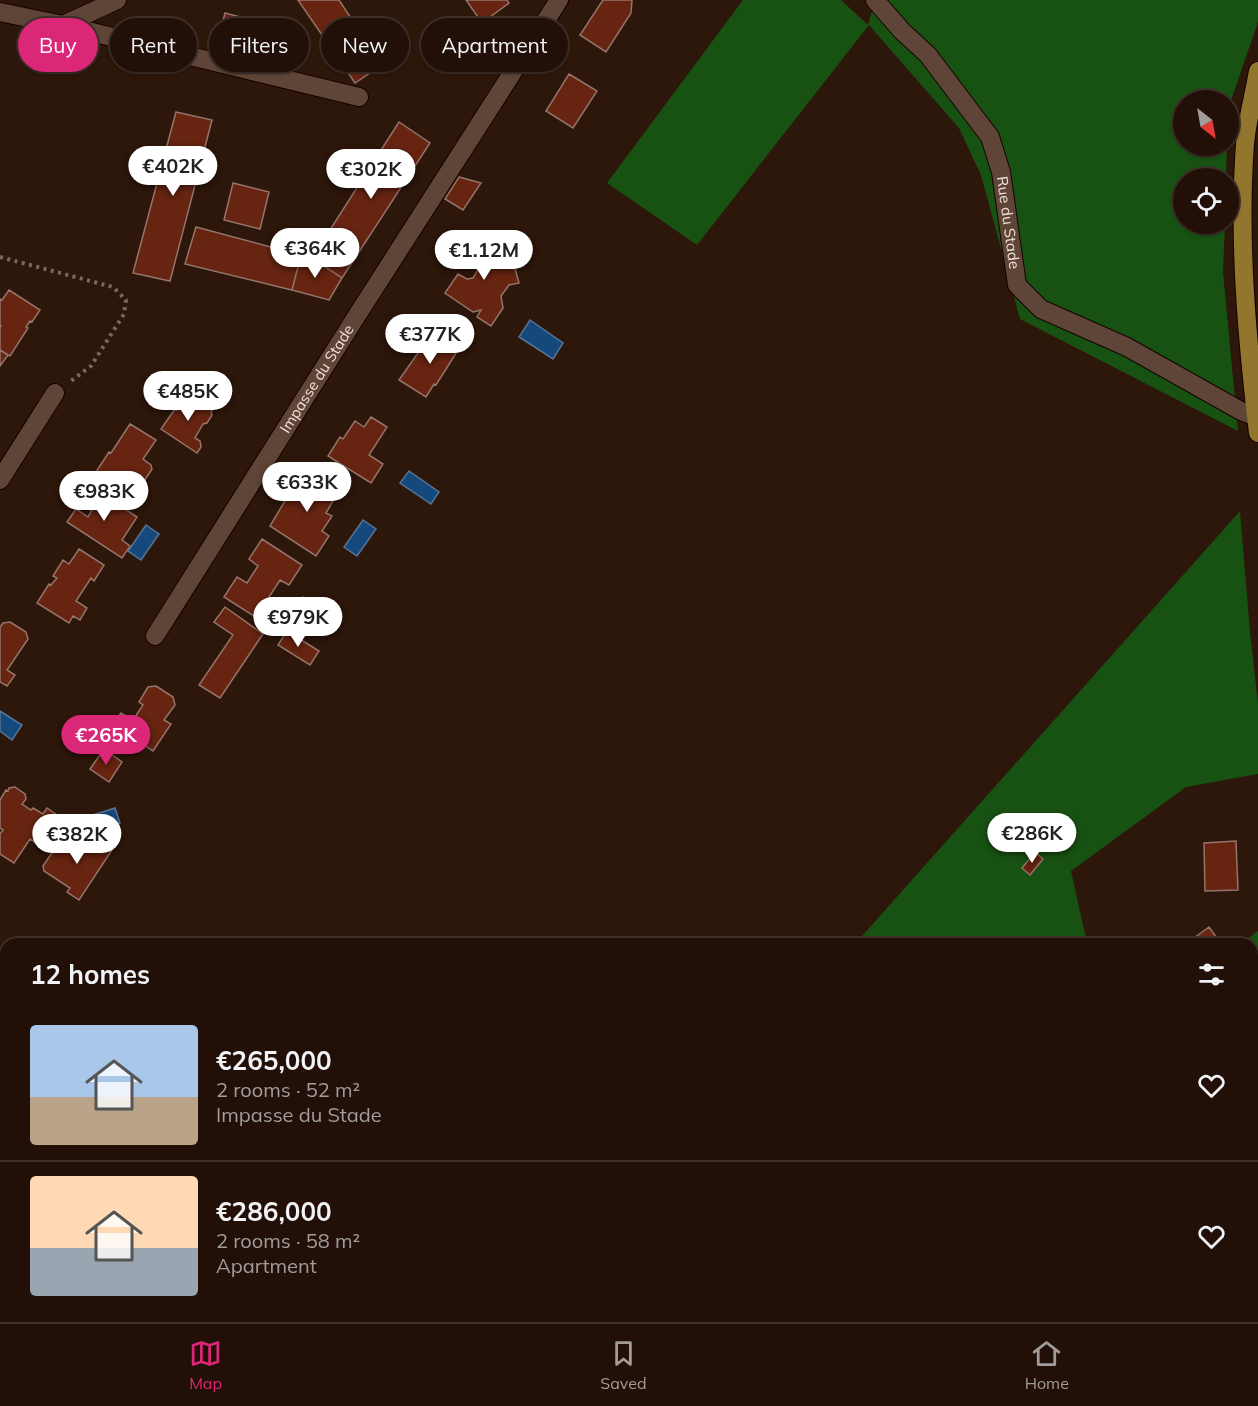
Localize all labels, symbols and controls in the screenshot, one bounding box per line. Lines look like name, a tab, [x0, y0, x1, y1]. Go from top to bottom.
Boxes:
chip: Buy	[18, 18, 98, 72]
chip: Rent	[110, 18, 197, 72]
chip: Filters	[209, 18, 309, 72]
chip: New	[321, 18, 409, 72]
chip: Apartment	[421, 18, 568, 72]
north arrow	[1173, 90, 1239, 156]
map controls	[1173, 90, 1239, 234]
pin: €402K	[131, 146, 215, 197]
pin: €302K	[329, 149, 413, 200]
text: €402K	[142, 153, 204, 178]
text: €302K	[340, 156, 402, 181]
button: locate	[1173, 168, 1239, 234]
street label: Rue du Stade	[993, 175, 1025, 270]
pin: €364K	[273, 228, 357, 279]
pin: €1.12M	[435, 230, 533, 281]
text: €364K	[284, 235, 346, 260]
text: €1.12M	[449, 237, 519, 262]
pin: €377K	[388, 314, 472, 365]
street label: Impasse du Stade	[275, 321, 358, 436]
text: €377K	[399, 321, 461, 346]
pin: €485K	[146, 371, 230, 422]
text: €485K	[157, 378, 219, 403]
pin: €633K	[265, 462, 349, 513]
text: €633K	[276, 469, 338, 494]
pin: €983K	[62, 471, 146, 522]
text: €983K	[73, 478, 135, 503]
pin: €979K	[256, 597, 340, 648]
text: €979K	[267, 604, 329, 629]
pin: €265K	[64, 715, 148, 766]
text: €265K	[75, 722, 137, 747]
pin: €286K	[990, 813, 1074, 864]
pin: €382K	[35, 814, 119, 865]
text: €286K	[1001, 820, 1063, 845]
text: €382K	[46, 821, 108, 846]
text: 12 homes	[30, 958, 150, 991]
icon: filters	[1195, 958, 1228, 991]
text: €265,000	[216, 1044, 332, 1077]
icon: home	[78, 1049, 150, 1121]
icon: heart	[1195, 1069, 1228, 1102]
text: 2 rooms · 52 m²	[216, 1077, 360, 1102]
text: Impasse du Stade	[216, 1102, 382, 1127]
text: €286,000	[216, 1195, 332, 1228]
icon: home	[78, 1200, 150, 1272]
icon: heart	[1195, 1220, 1228, 1253]
text: 2 rooms · 58 m²	[216, 1228, 360, 1253]
text: Apartment	[216, 1253, 317, 1278]
tab: Map	[189, 1337, 222, 1393]
tab: Saved	[600, 1337, 647, 1393]
tab: Home	[1025, 1337, 1069, 1393]

